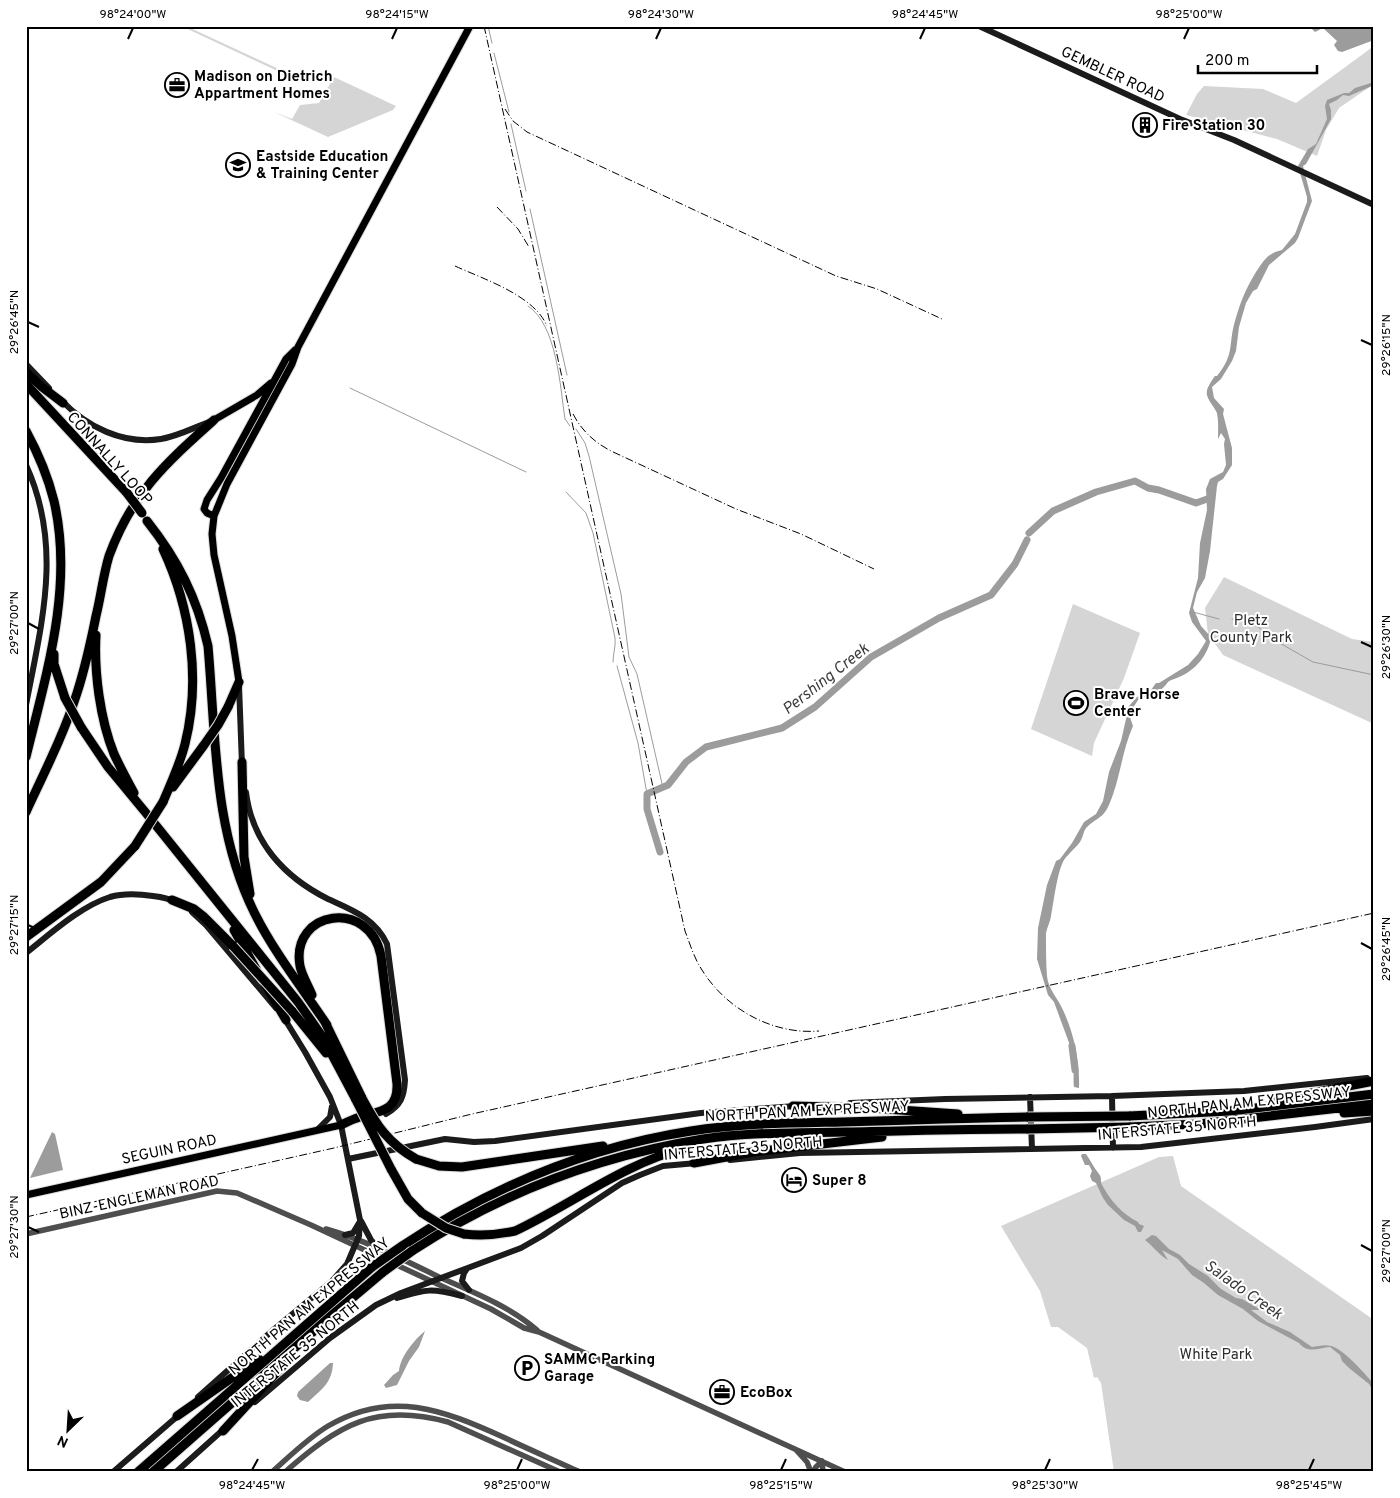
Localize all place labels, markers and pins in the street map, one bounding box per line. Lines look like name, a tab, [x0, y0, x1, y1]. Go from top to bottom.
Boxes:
place label: Madison on Dietrich Appartment Homes	[194, 68, 333, 104]
office icon: Madison on Dietrich Appartment Homes	[164, 72, 190, 98]
building icon: Fire Station 30	[1132, 112, 1158, 138]
place label: Fire Station 30	[1162, 117, 1265, 136]
place label: Eastside Education & Training Center	[256, 148, 388, 184]
school or university icon: Eastside Education & Training Center	[225, 152, 251, 178]
place label: Brave Horse Center	[1094, 686, 1180, 722]
sports icon: Brave Horse Center	[1063, 690, 1089, 716]
hotel icon: Super 8	[781, 1167, 807, 1193]
place label: Super 8	[812, 1172, 867, 1191]
place label: SAMMC Parking Garage	[544, 1351, 655, 1387]
parking icon: SAMMC Parking Garage	[514, 1355, 540, 1381]
office icon: EcoBox	[709, 1379, 735, 1405]
place label: EcoBox	[740, 1384, 793, 1403]

